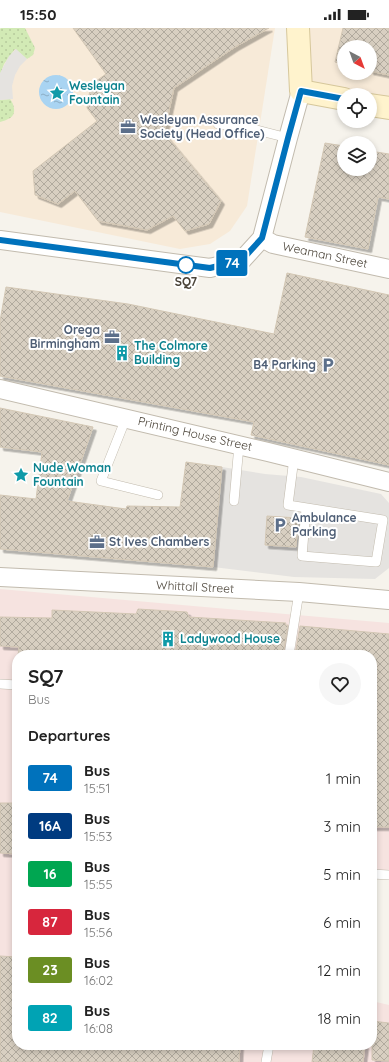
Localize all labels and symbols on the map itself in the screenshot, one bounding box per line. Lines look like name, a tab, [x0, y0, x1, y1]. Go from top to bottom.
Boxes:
north arrow	[337, 40, 377, 80]
place label: Wesleyan Fountain	[69, 78, 125, 107]
place icon: Wesleyan Fountain	[48, 84, 66, 102]
place label: Wesleyan Assurance Society (Head Office)	[140, 112, 265, 141]
office icon: Wesleyan Assurance Society (Head Office)	[119, 118, 137, 136]
street label: Weaman Street	[281, 238, 369, 271]
line badge: 74	[214, 250, 250, 276]
marker: SQ7	[177, 256, 195, 274]
place label: SQ7	[175, 274, 198, 289]
place label: Orega Birmingham	[30, 322, 100, 351]
office icon: Orega Birmingham	[103, 328, 121, 346]
place label: The Colmore Building	[134, 338, 208, 367]
building icon: The Colmore Building	[113, 344, 131, 362]
parking icon: B4 Parking	[319, 356, 337, 374]
place label: B4 Parking	[253, 357, 316, 372]
street label: Printing House Street	[137, 413, 254, 454]
place label: Nude Woman Fountain	[33, 460, 111, 489]
place icon: Nude Woman Fountain	[12, 466, 30, 484]
place label: Ambulance Parking	[292, 510, 357, 539]
parking icon: Ambulance Parking	[271, 516, 289, 534]
office icon: St Ives Chambers	[88, 533, 106, 551]
place label: St Ives Chambers	[109, 534, 210, 549]
street label: Whittall Street	[156, 577, 234, 596]
building icon: Ladywood House	[159, 630, 177, 648]
place label: Ladywood House	[180, 631, 280, 646]

